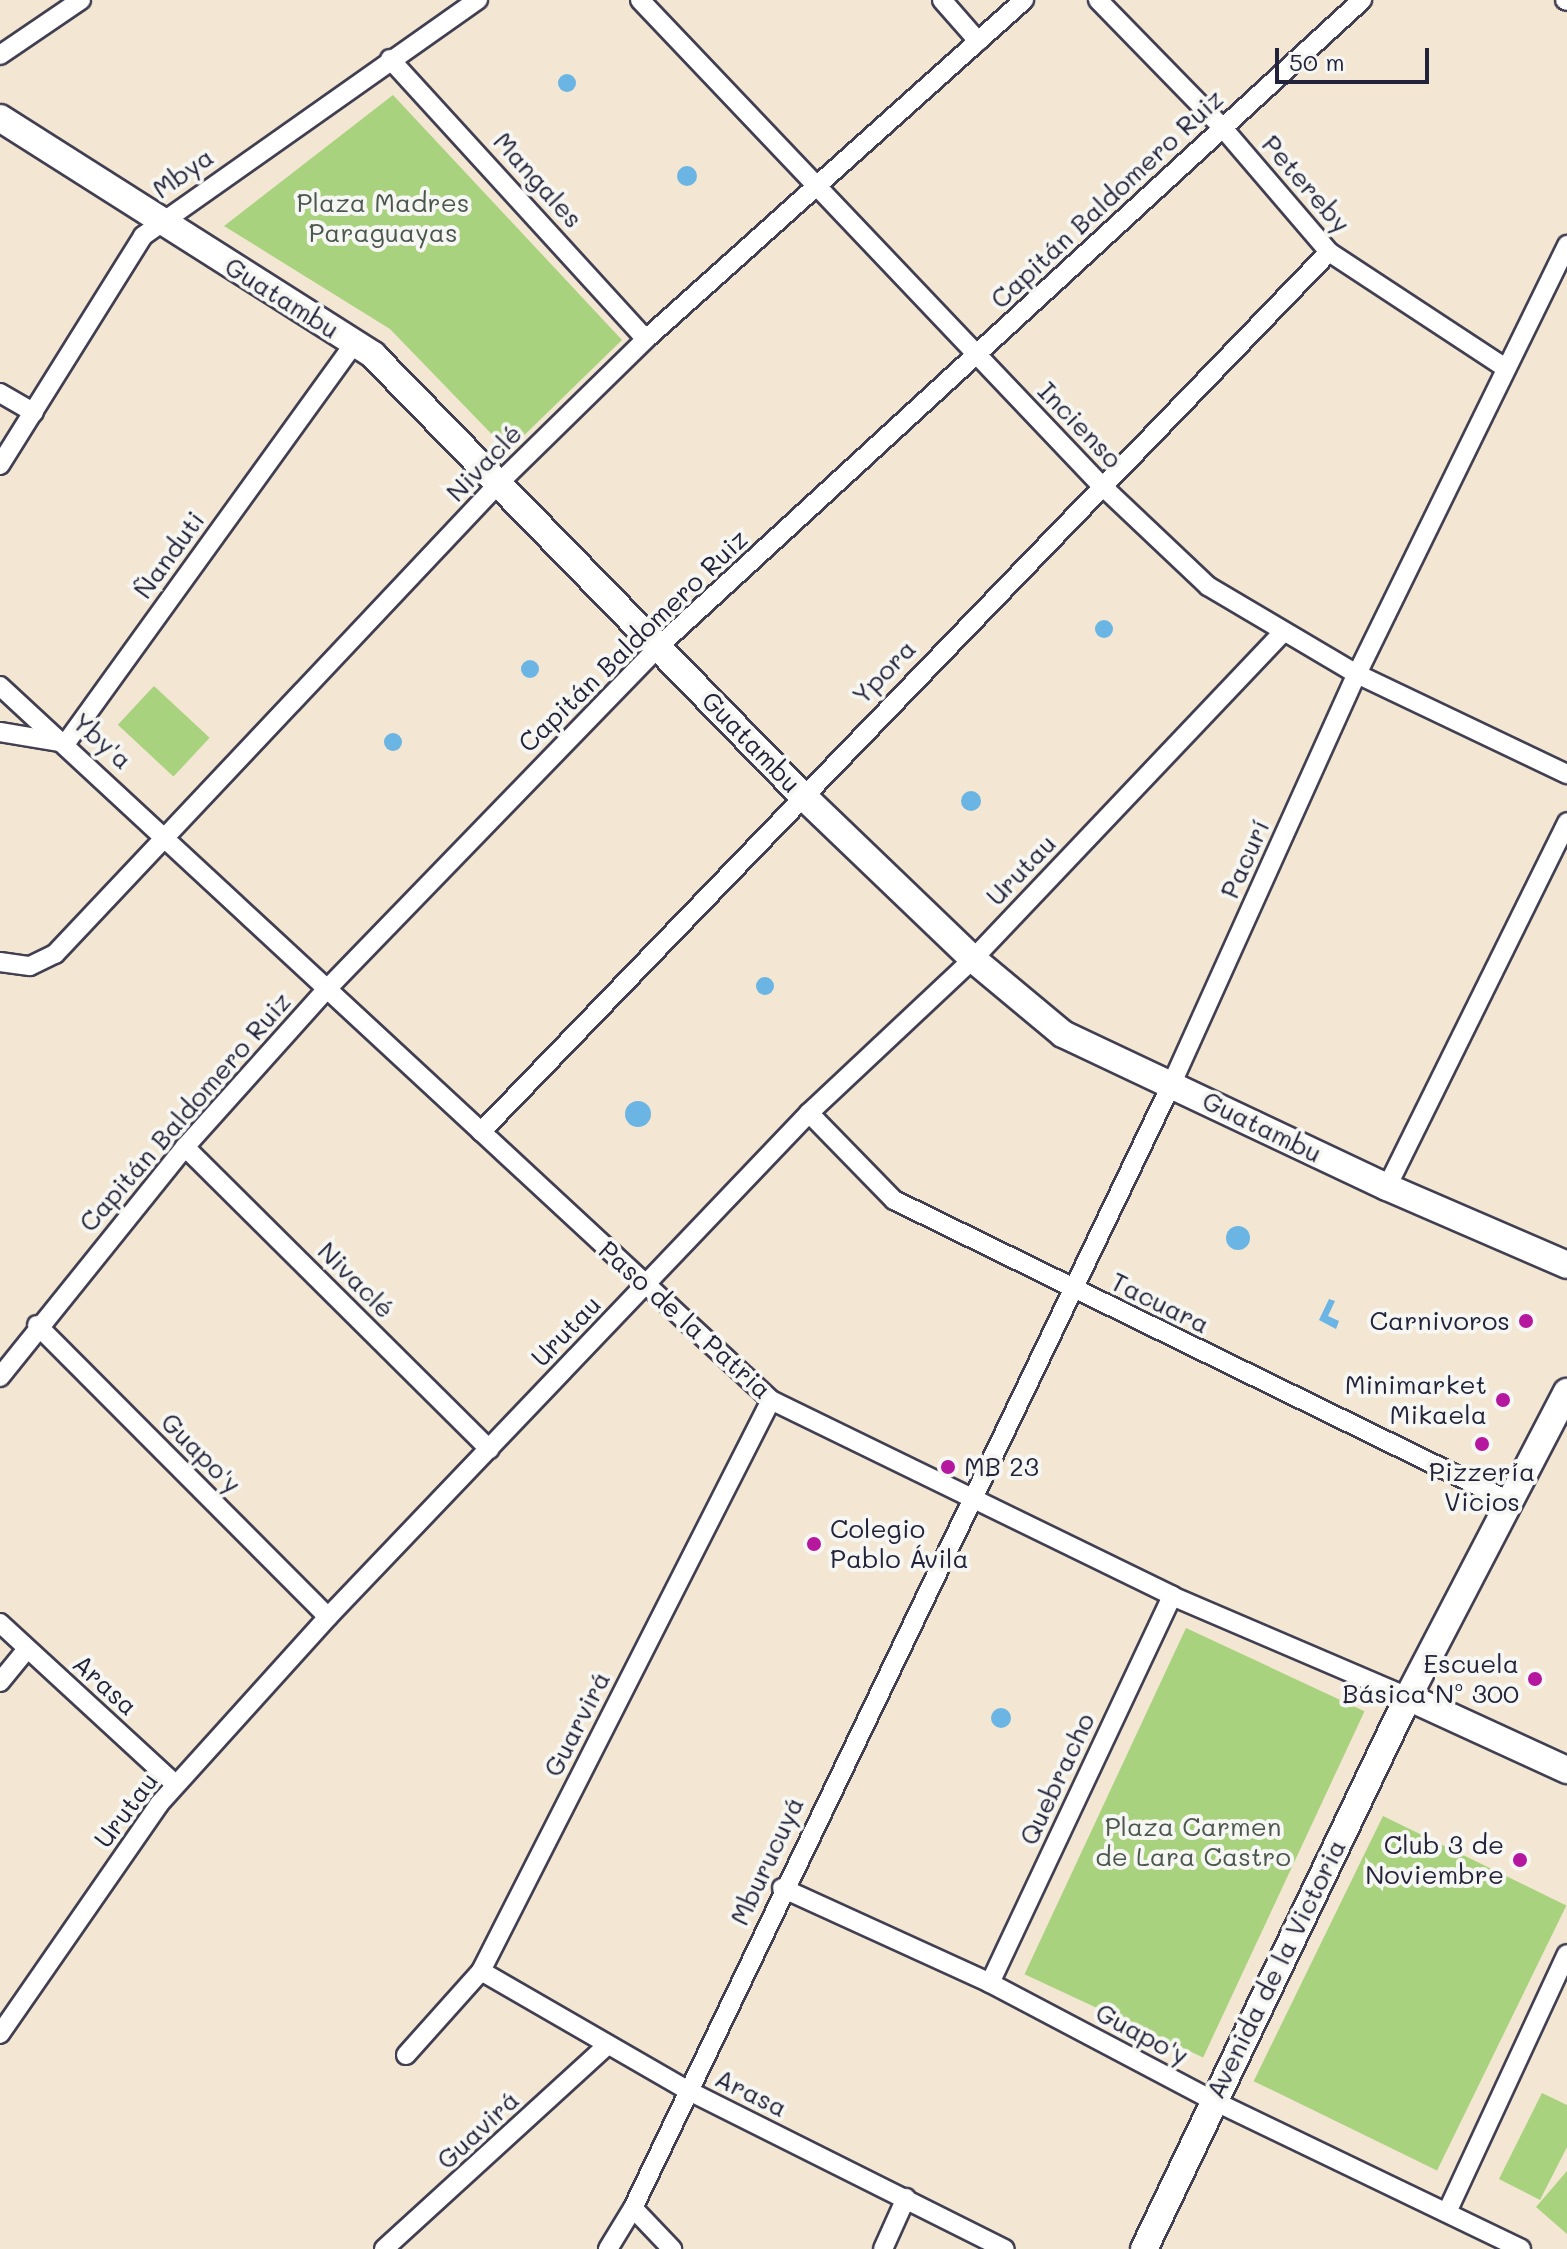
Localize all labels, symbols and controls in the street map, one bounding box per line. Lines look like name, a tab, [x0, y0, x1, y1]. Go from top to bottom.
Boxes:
scale bar	[1279, 32, 1433, 82]
text: 50 m	[1289, 46, 1345, 77]
street label: Capitán Baldomero Ruiz	[984, 83, 1230, 315]
street label: Mangales	[487, 126, 589, 234]
street label: Petereby	[1255, 129, 1357, 239]
street label: Mbya	[147, 141, 219, 205]
park label: Plaza Madres Paraguayas	[297, 187, 469, 248]
street label: Guatambu	[219, 251, 345, 345]
street label: Incienso	[1031, 375, 1129, 475]
street label: Nivaclé	[440, 418, 528, 508]
street label: Ñanduti	[127, 505, 211, 605]
street label: Capitán Baldomero Ruiz	[512, 523, 754, 759]
street label: Ypora	[846, 633, 922, 711]
street label: Guatambu	[695, 685, 807, 799]
street label: Yby'a	[66, 706, 138, 776]
street label: Pacurí	[1214, 815, 1276, 903]
street label: Urutau	[980, 828, 1062, 912]
street label: Capitán Baldomero Ruiz	[73, 986, 297, 1238]
street label: Guatambu	[1197, 1085, 1327, 1169]
street label: Paso de la Patria	[592, 1234, 778, 1406]
street label: Nivaclé	[311, 1235, 401, 1325]
street label: Tacuara	[1106, 1266, 1214, 1340]
street label: Urutau	[525, 1289, 607, 1373]
place label: Carnivoros	[1370, 1305, 1510, 1337]
marker: Carnivoros	[1517, 1312, 1535, 1330]
place label: Minimarket Mikaela	[1345, 1369, 1487, 1430]
marker: Minimarket Mikaela	[1494, 1391, 1512, 1409]
street label: Guapo'y	[154, 1406, 248, 1500]
marker: Pizzería Vicios	[1473, 1435, 1491, 1453]
place label: MB 23	[964, 1451, 1039, 1483]
place label: Pizzería Vicios	[1429, 1456, 1535, 1518]
marker: MB 23	[939, 1458, 957, 1476]
place label: Colegio Pablo Ávila	[830, 1513, 969, 1574]
marker: Colegio Pablo Ávila	[805, 1535, 823, 1553]
street label: Arasa	[66, 1648, 144, 1722]
place label: Escuela Básica Nº 300	[1342, 1648, 1519, 1710]
street label: Guarvirá	[537, 1666, 617, 1782]
marker: Escuela Básica Nº 300	[1526, 1670, 1544, 1688]
street label: Quebracho	[1013, 1708, 1101, 1850]
street label: Urutau	[88, 1766, 164, 1854]
street label: Mburucuyá	[724, 1792, 810, 1930]
park label: Plaza Carmen de Lara Castro	[1095, 1811, 1291, 1872]
place label: Club 3 de Noviembre	[1365, 1829, 1504, 1890]
street label: Avenida de la Victoria	[1200, 1834, 1352, 2104]
marker: Club 3 de Noviembre	[1511, 1851, 1529, 1869]
street label: Guapo'y	[1090, 1997, 1194, 2071]
street label: Arasa	[710, 2062, 792, 2124]
street label: Guavirá	[431, 2084, 525, 2176]

